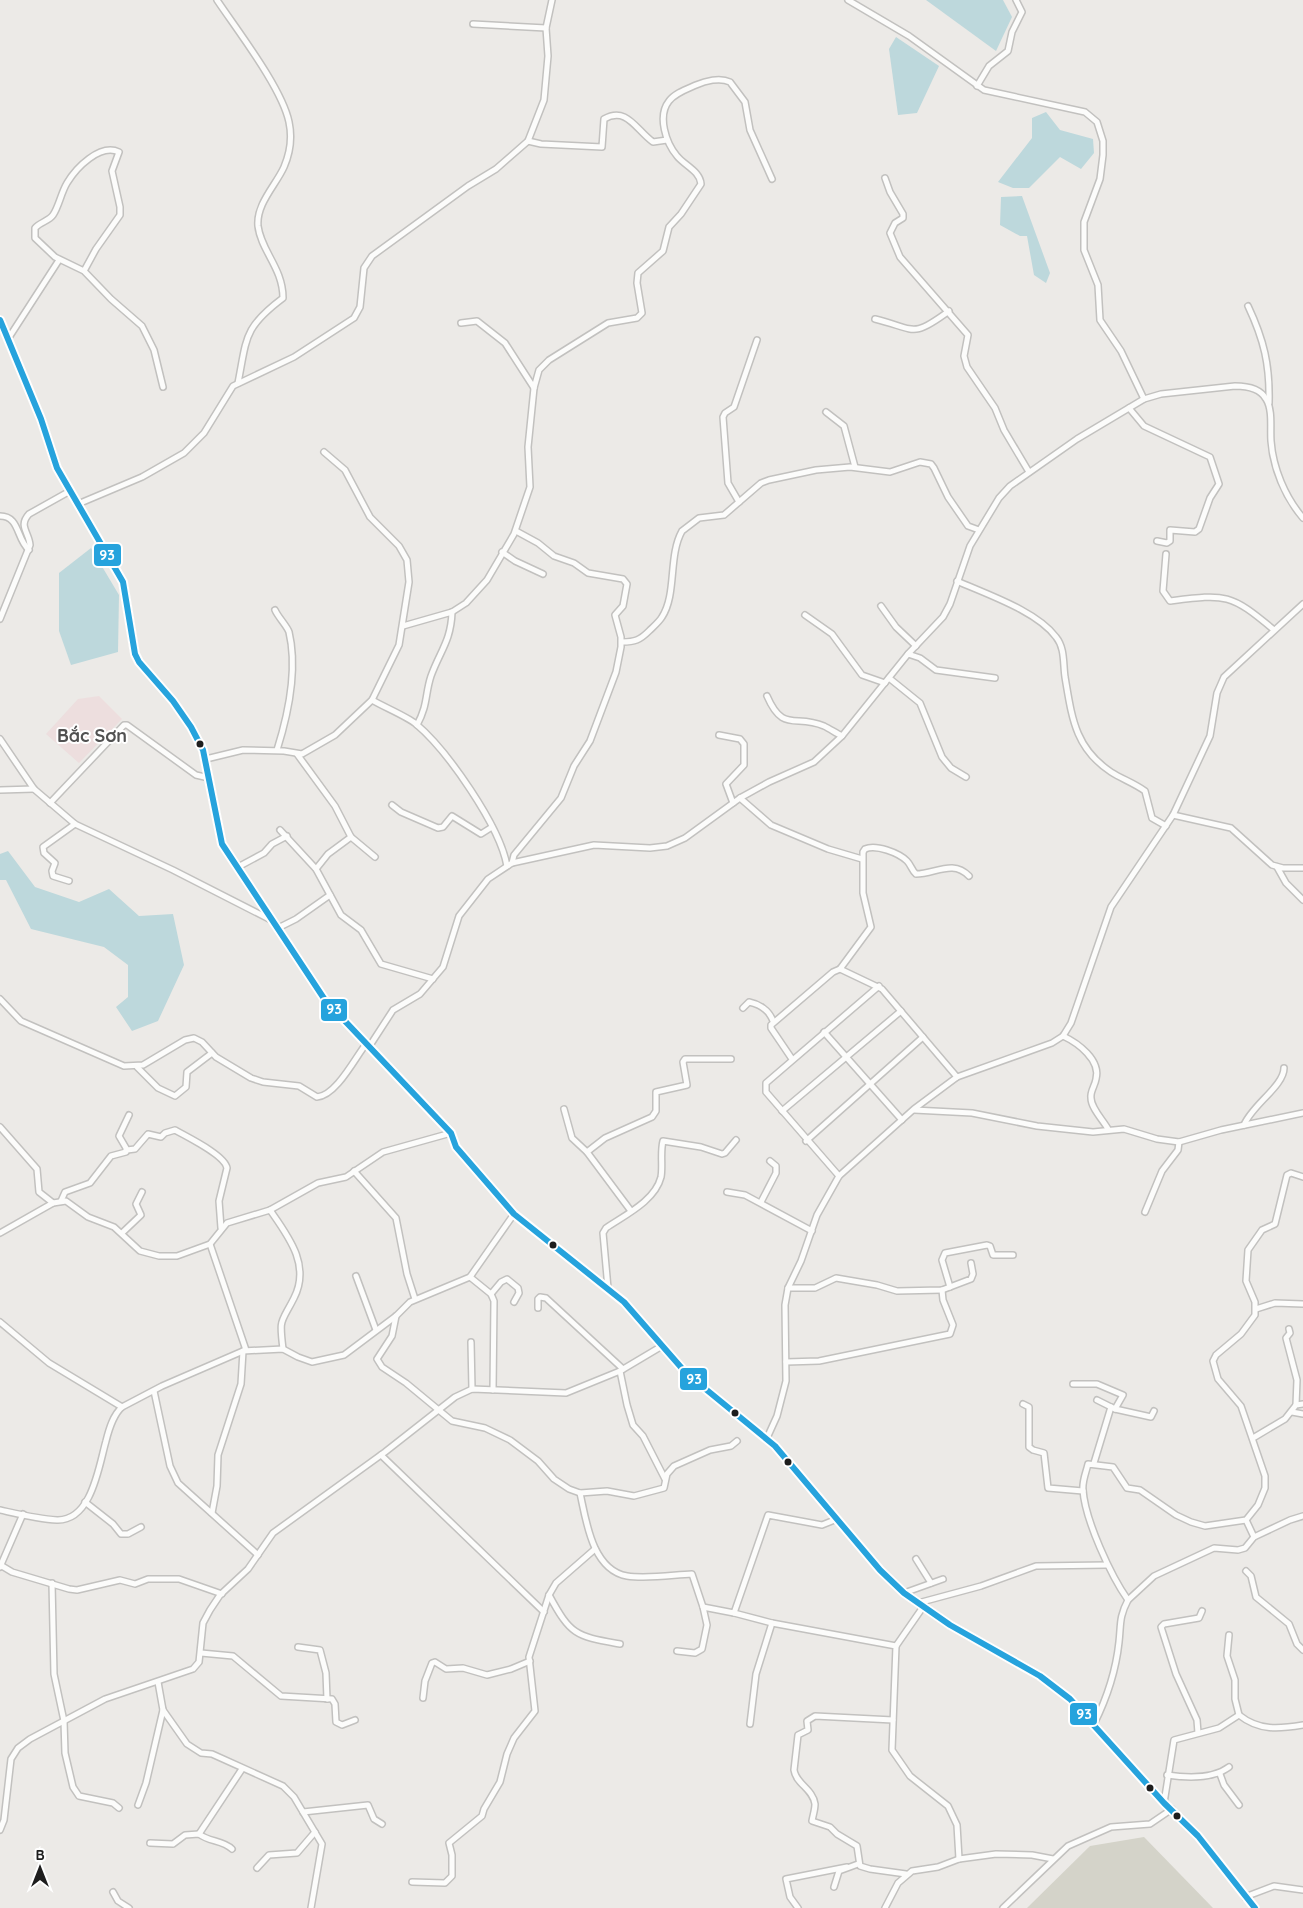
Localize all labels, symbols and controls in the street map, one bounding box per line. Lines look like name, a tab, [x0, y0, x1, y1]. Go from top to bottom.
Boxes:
line badge: 93	[93, 543, 122, 567]
text: 93	[99, 546, 115, 564]
district label: Bắc Sơn	[57, 724, 127, 747]
unlabelled marker	[195, 739, 205, 749]
line badge: 93	[320, 998, 348, 1022]
text: 93	[326, 1000, 342, 1018]
unlabelled marker	[548, 1240, 558, 1250]
line badge: 93	[679, 1367, 708, 1391]
text: 93	[686, 1370, 702, 1388]
unlabelled marker	[730, 1408, 740, 1418]
unlabelled marker	[783, 1457, 793, 1467]
line badge: 93	[1069, 1702, 1098, 1726]
text: 93	[1076, 1705, 1092, 1723]
unlabelled marker	[1145, 1783, 1155, 1793]
unlabelled marker	[1172, 1811, 1182, 1821]
north arrow	[15, 1843, 65, 1893]
text: B	[35, 1846, 45, 1864]

